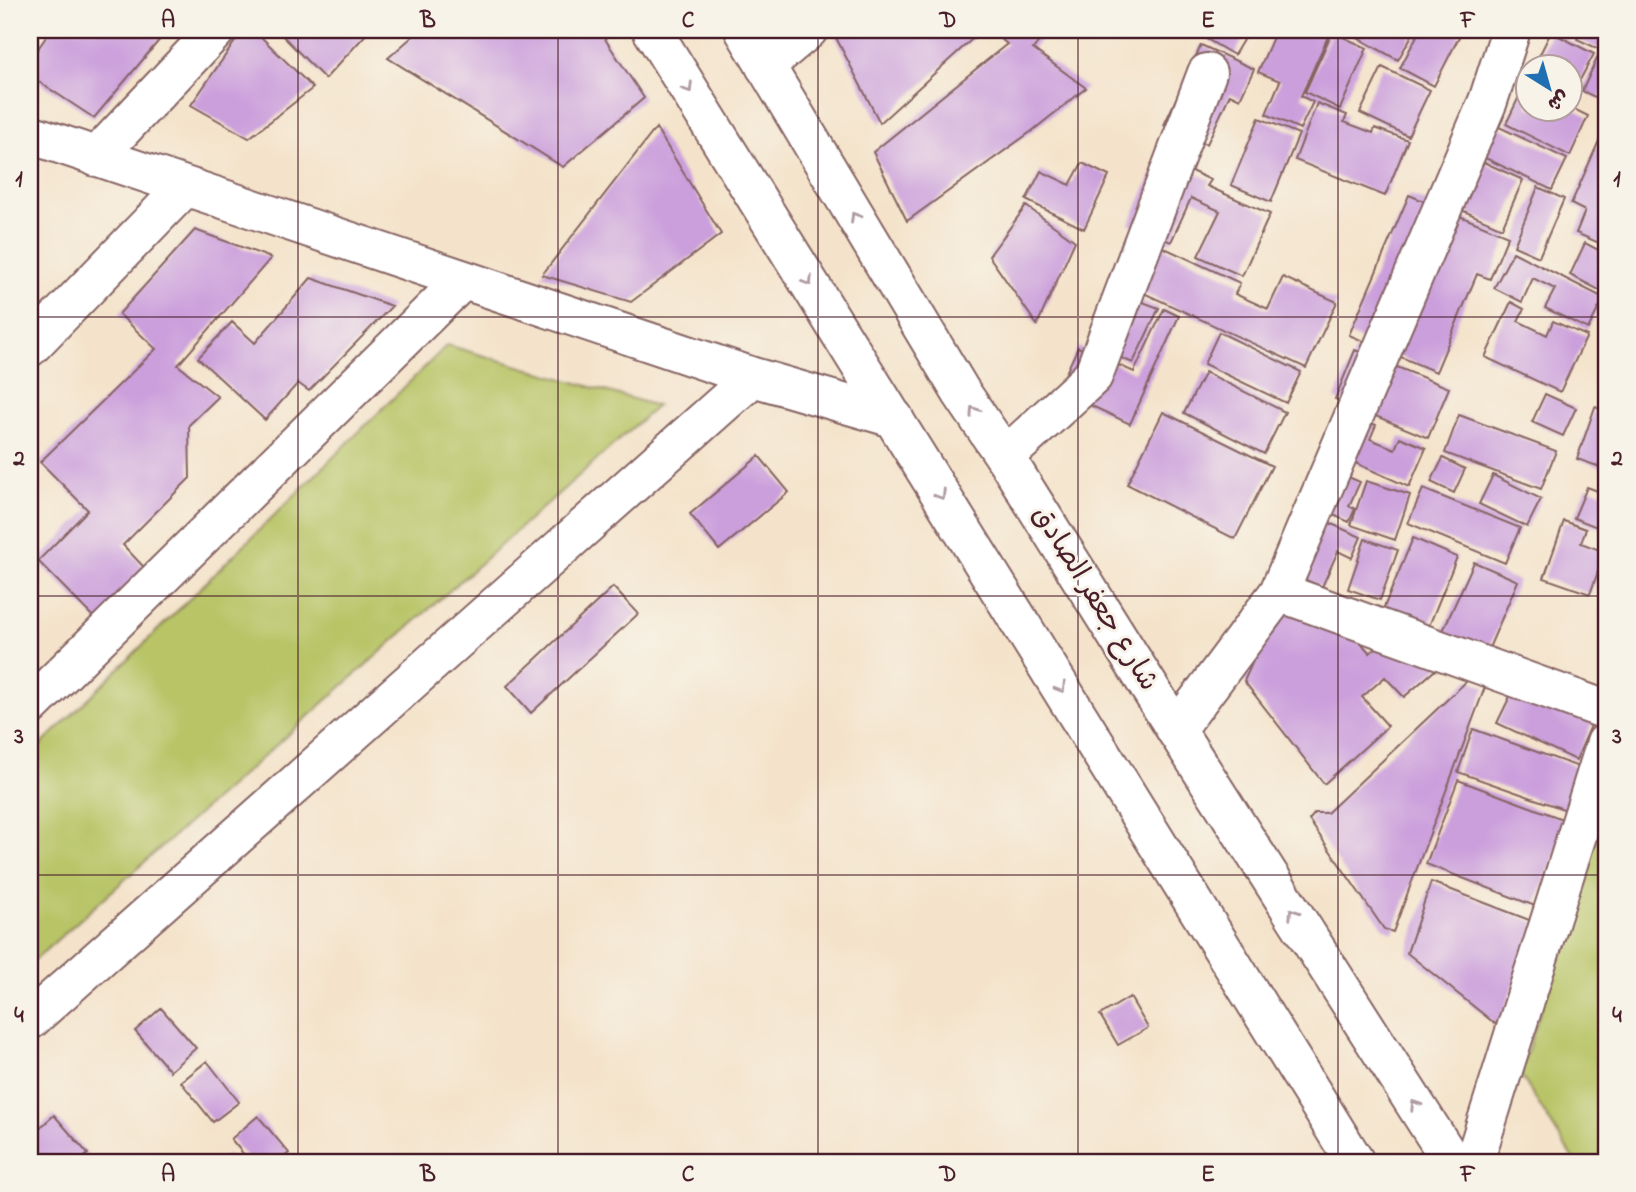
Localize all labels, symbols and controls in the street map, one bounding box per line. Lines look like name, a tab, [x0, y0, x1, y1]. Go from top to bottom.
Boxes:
text: A	[161, 5, 175, 38]
text: B	[419, 5, 436, 38]
text: C	[682, 5, 695, 38]
text: D	[939, 5, 956, 38]
text: E	[1201, 5, 1215, 38]
text: F	[1460, 5, 1476, 38]
north arrow	[1514, 52, 1584, 122]
one-way arrow	[679, 80, 692, 93]
text: ش	[1541, 83, 1574, 117]
text: 1	[15, 164, 23, 197]
text: 1	[1613, 164, 1621, 197]
one-way arrow	[851, 211, 864, 224]
one-way arrow	[800, 273, 813, 286]
one-way arrow	[969, 406, 982, 419]
text: 2	[12, 443, 25, 476]
text: 2	[1610, 443, 1623, 476]
one-way arrow	[933, 487, 946, 500]
street label: شارع جعفر الصادق	[1020, 498, 1168, 700]
one-way arrow	[1053, 681, 1066, 694]
text: 3	[13, 721, 24, 754]
text: 3	[1611, 721, 1622, 754]
one-way arrow	[1289, 908, 1301, 921]
text: 4	[14, 1000, 24, 1033]
text: 4	[1612, 1000, 1622, 1033]
one-way arrow	[1411, 1099, 1424, 1112]
text: A	[161, 1159, 175, 1192]
text: B	[419, 1159, 436, 1192]
text: C	[682, 1159, 695, 1192]
text: D	[939, 1159, 956, 1192]
text: E	[1201, 1159, 1215, 1192]
text: F	[1460, 1159, 1476, 1192]

